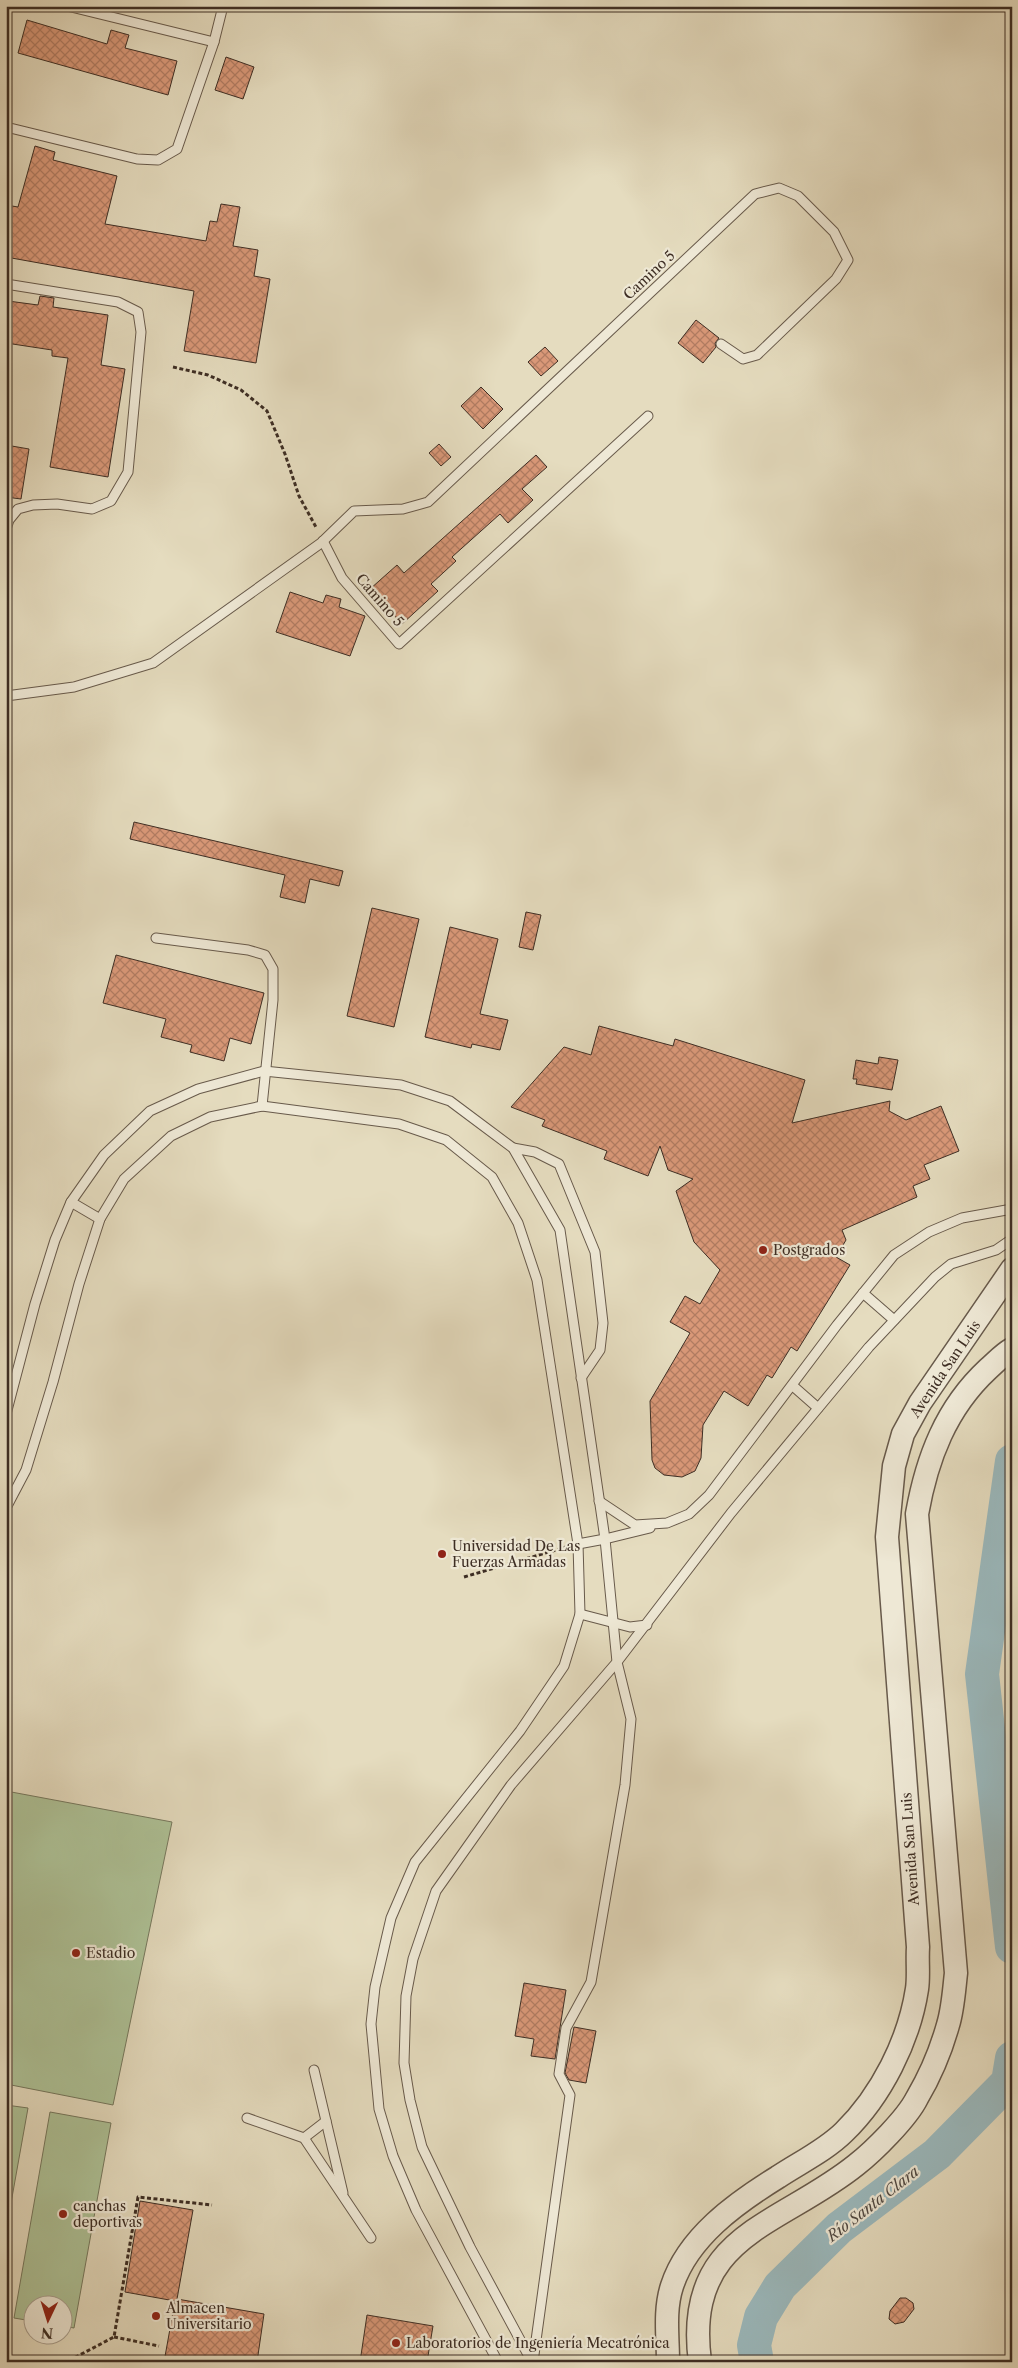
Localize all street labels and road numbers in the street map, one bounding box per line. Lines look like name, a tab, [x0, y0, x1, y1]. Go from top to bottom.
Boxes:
street label: Camino 5	[619, 247, 679, 303]
street label: Camino 5	[352, 570, 408, 630]
street label: Avenida San Luis	[905, 1317, 984, 1422]
street label: Avenida San Luis	[897, 1792, 923, 1907]

